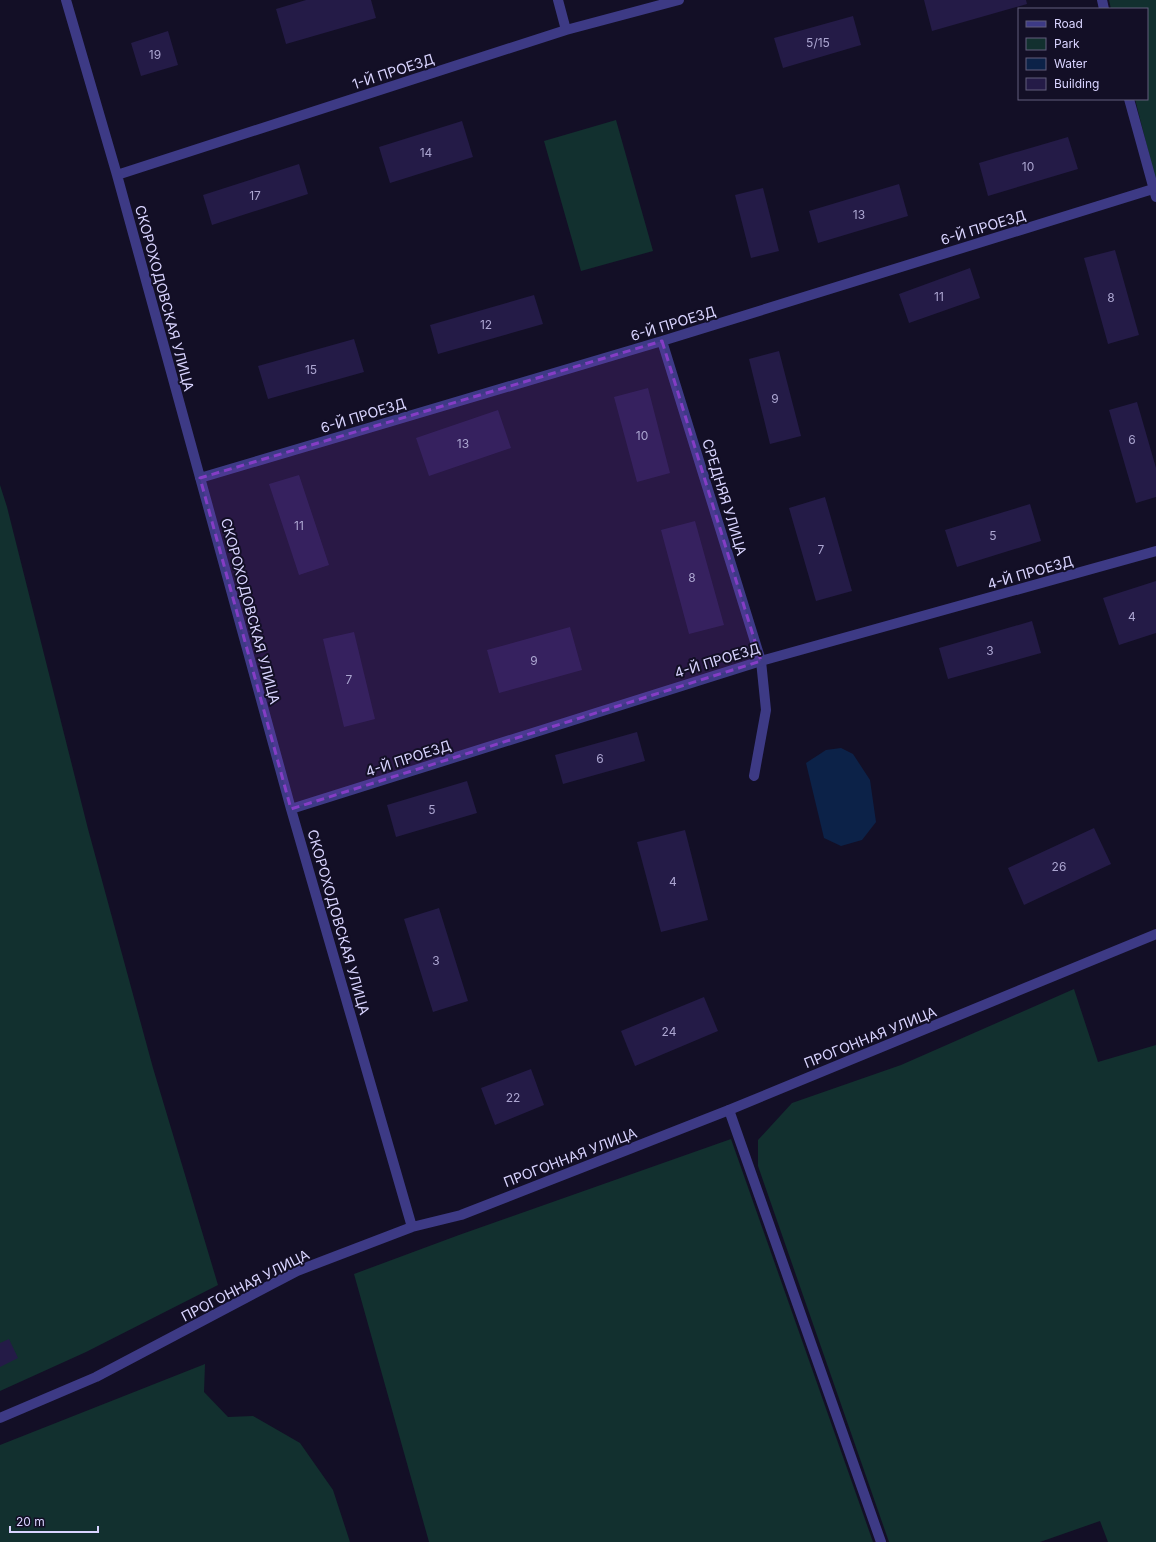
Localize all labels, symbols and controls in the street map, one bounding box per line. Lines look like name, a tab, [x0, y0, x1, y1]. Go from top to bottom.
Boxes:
legend	[1018, 8, 1148, 100]
text: Road	[1054, 16, 1083, 31]
house number: 5/15	[806, 35, 830, 50]
text: Park	[1054, 36, 1080, 51]
house number: 19	[149, 47, 161, 62]
street label: 1-Й ПРОЕЗД	[350, 49, 436, 92]
text: Water	[1054, 56, 1088, 71]
text: Building	[1054, 76, 1099, 91]
house number: 14	[420, 145, 433, 160]
house number: 10	[1022, 159, 1034, 174]
house number: 17	[249, 188, 261, 203]
street label: СКОРОХОДОВСКАЯ УЛИЦА	[132, 203, 198, 393]
street label: 6-Й ПРОЕЗД	[938, 205, 1028, 248]
house number: 13	[853, 207, 865, 222]
house number: 11	[934, 289, 944, 304]
house number: 8	[1107, 290, 1115, 305]
street label: 6-Й ПРОЕЗД	[628, 301, 718, 344]
house number: 12	[480, 317, 492, 332]
house number: 15	[305, 362, 317, 377]
house number: 9	[771, 391, 779, 406]
street label: 6-Й ПРОЕЗД	[318, 393, 408, 436]
house number: 10	[636, 428, 648, 443]
house number: 6	[1128, 432, 1136, 447]
house number: 13	[457, 436, 469, 451]
street label: СРЕДНЯЯ УЛИЦА	[699, 437, 751, 558]
street label: СКОРОХОДОВСКАЯ УЛИЦА	[218, 516, 284, 706]
house number: 11	[294, 518, 304, 533]
house number: 5	[989, 528, 997, 543]
house number: 7	[818, 542, 825, 557]
street label: 4-Й ПРОЕЗД	[985, 551, 1075, 592]
house number: 8	[688, 570, 696, 585]
house number: 4	[1128, 609, 1136, 624]
street label: 4-Й ПРОЕЗД	[672, 638, 762, 681]
house number: 3	[986, 643, 994, 658]
house number: 9	[530, 653, 538, 668]
house number: 7	[346, 672, 353, 687]
street label: 4-Й ПРОЕЗД	[363, 735, 453, 780]
house number: 6	[596, 751, 604, 766]
house number: 5	[428, 802, 436, 817]
street label: СКОРОХОДОВСКАЯ УЛИЦА	[304, 827, 374, 1017]
house number: 26	[1052, 859, 1066, 874]
house number: 4	[669, 874, 677, 889]
house number: 3	[432, 953, 440, 968]
street label: ПРОГОННАЯ УЛИЦА	[801, 1003, 939, 1071]
house number: 24	[662, 1024, 677, 1039]
house number: 22	[506, 1090, 520, 1105]
street label: ПРОГОННАЯ УЛИЦА	[501, 1124, 639, 1190]
street label: ПРОГОННАЯ УЛИЦА	[178, 1245, 312, 1325]
scale bar	[10, 1508, 98, 1534]
text: 20 m	[16, 1514, 45, 1529]

